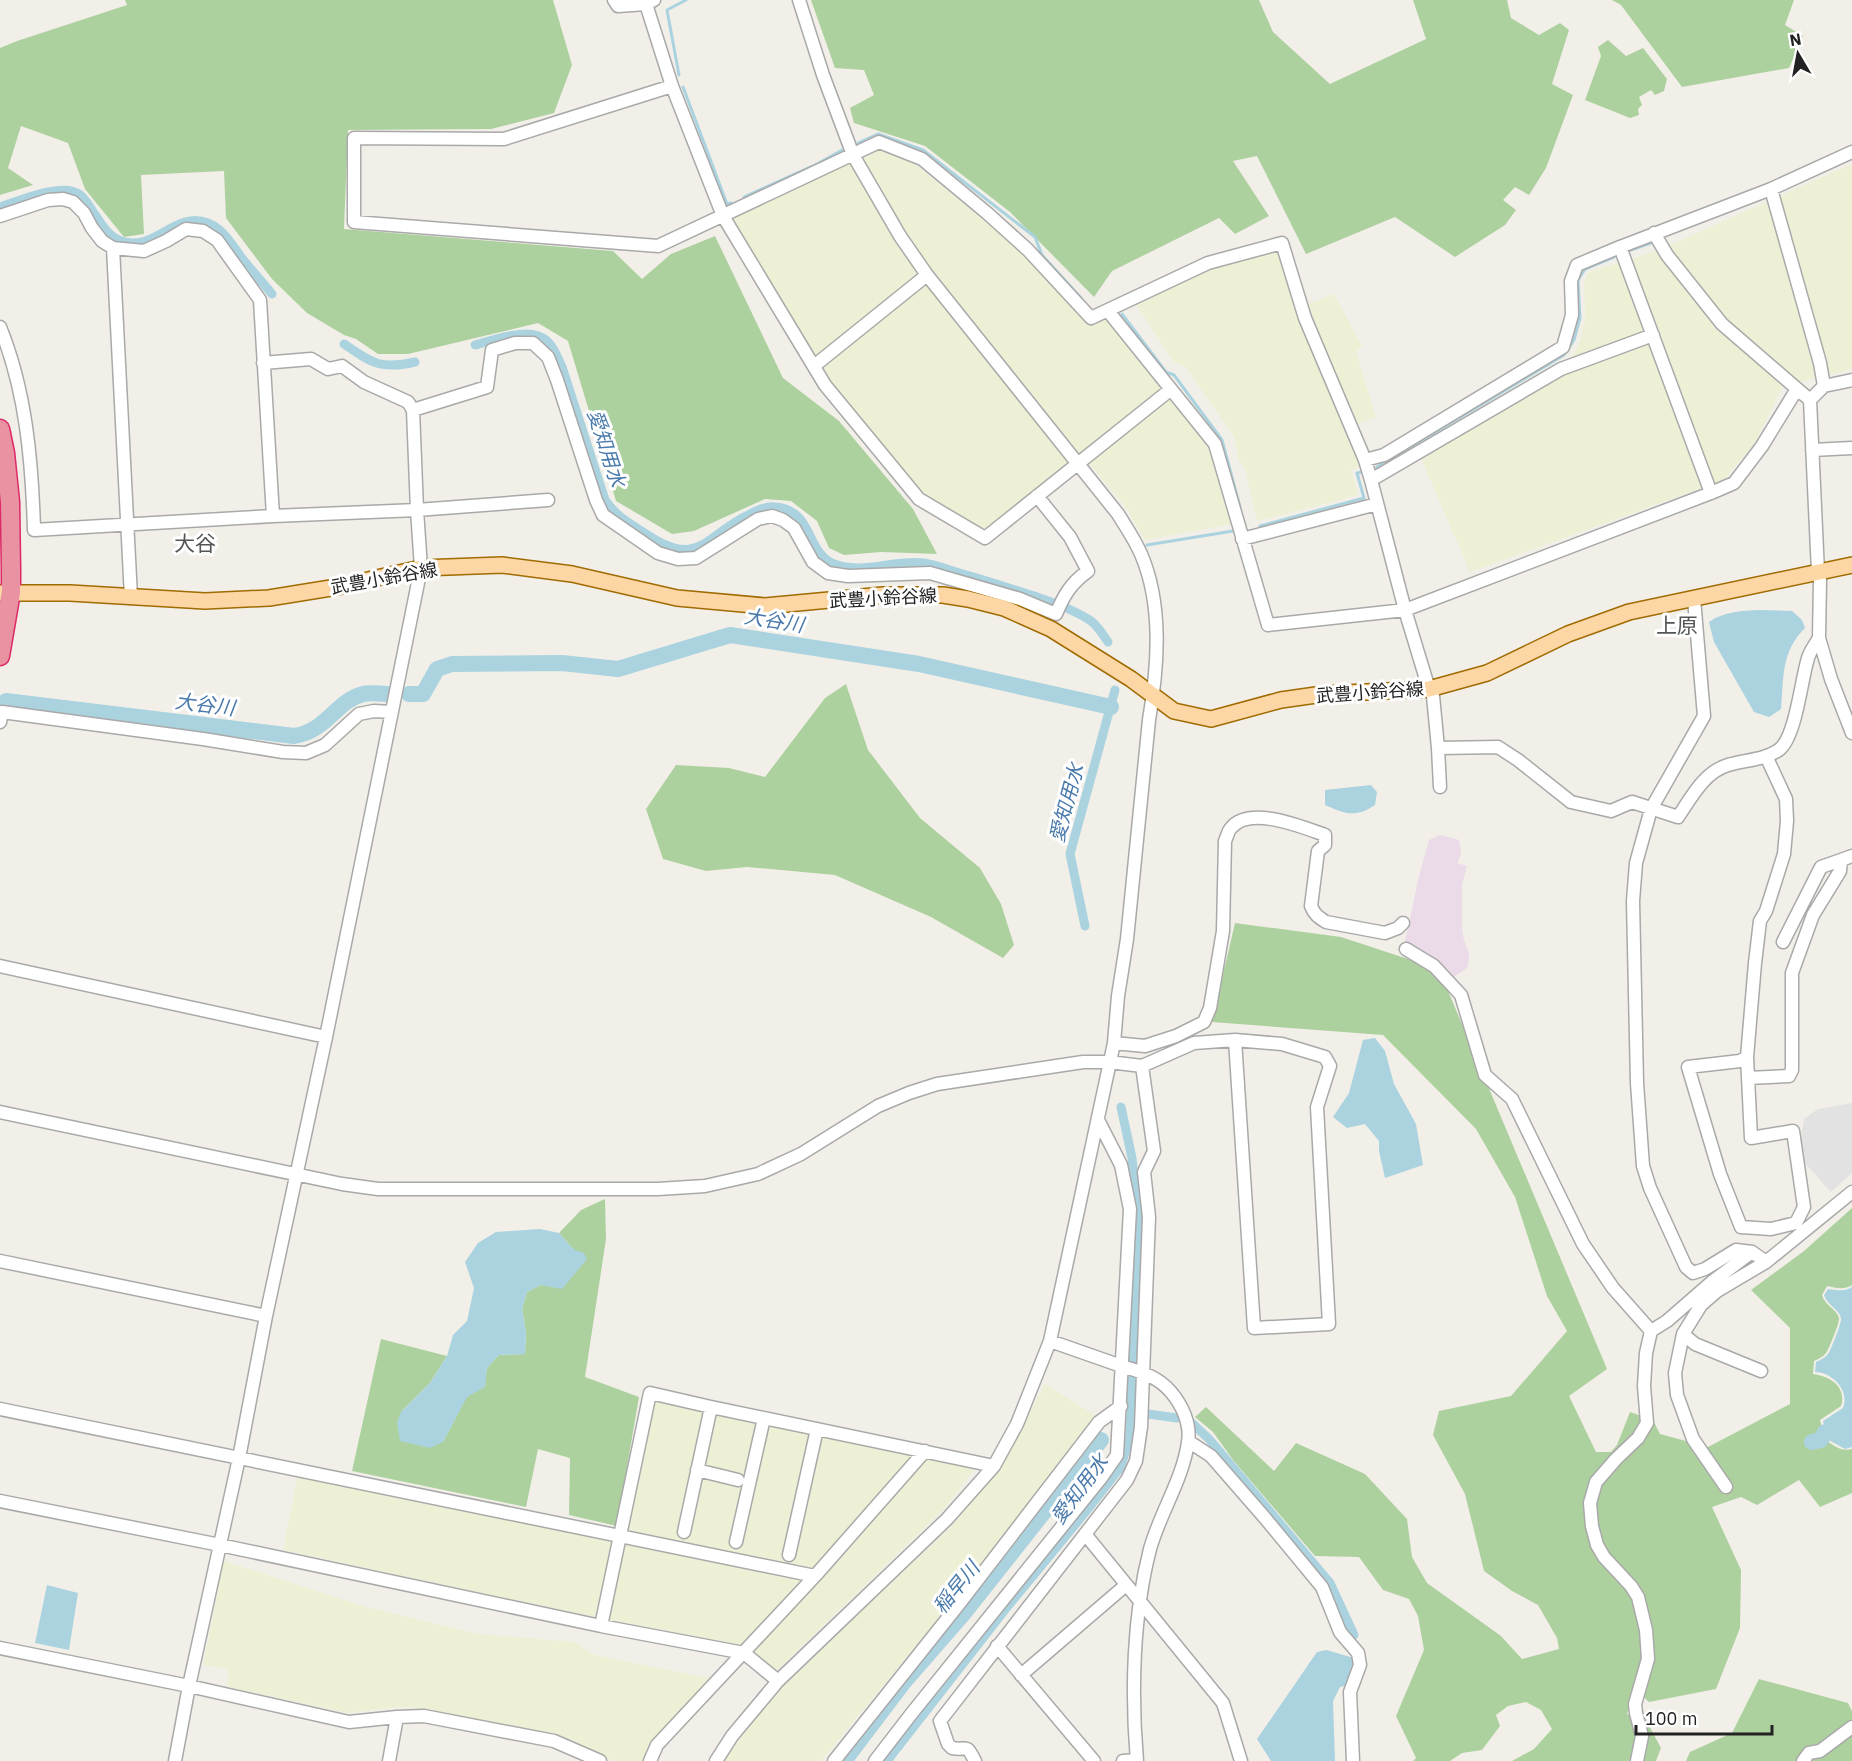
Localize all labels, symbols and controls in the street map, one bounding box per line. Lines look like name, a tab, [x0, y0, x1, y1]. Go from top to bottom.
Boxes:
north arrow	[1768, 24, 1828, 84]
text: N	[1788, 28, 1803, 50]
water label: 愛知用水	[582, 406, 633, 492]
district label: 大谷	[174, 529, 216, 557]
street label: 武豊小鈴谷線	[329, 557, 439, 599]
street label: 武豊小鈴谷線	[828, 584, 938, 612]
water label: 大谷川	[742, 602, 808, 638]
district label: 上原	[1656, 611, 1698, 639]
street label: 武豊小鈴谷線	[1315, 677, 1425, 707]
water label: 大谷川	[174, 687, 238, 721]
water label: 愛知用水	[1043, 759, 1090, 845]
water label: 愛知用水	[1044, 1447, 1115, 1529]
water label: 稲早川	[927, 1554, 987, 1619]
scale bar	[1636, 1698, 1772, 1736]
text: 100 m	[1645, 1707, 1697, 1730]

